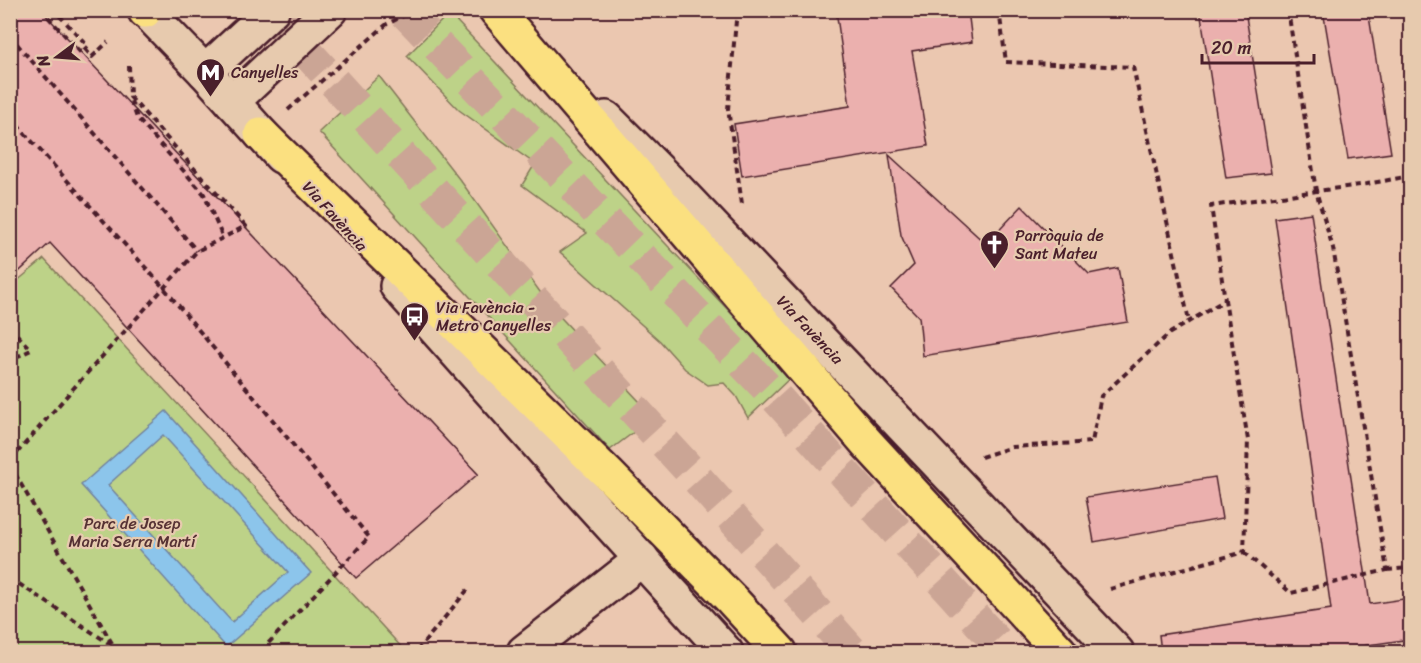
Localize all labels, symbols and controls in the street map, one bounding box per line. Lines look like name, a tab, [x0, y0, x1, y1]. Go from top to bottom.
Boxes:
north arrow	[27, 27, 87, 87]
scale bar	[1202, 27, 1314, 65]
text: 20 m	[1211, 32, 1251, 64]
text: N	[27, 51, 59, 71]
metro station icon: Canyelles	[194, 56, 226, 98]
place label: Canyelles	[231, 58, 299, 87]
street label: Via Favència	[295, 174, 376, 259]
place label: Parròquia de Sant Mateu	[1015, 221, 1104, 268]
church icon: Parròquia de Sant Mateu	[978, 228, 1010, 270]
street label: Via Favència	[770, 288, 852, 372]
place label: Via Favència - Metro Canyelles	[436, 293, 552, 340]
bus stop icon: Via Favència - Metro Canyelles	[399, 300, 431, 342]
park label: Parc de Josep Maria Serra Martí	[69, 509, 198, 556]

